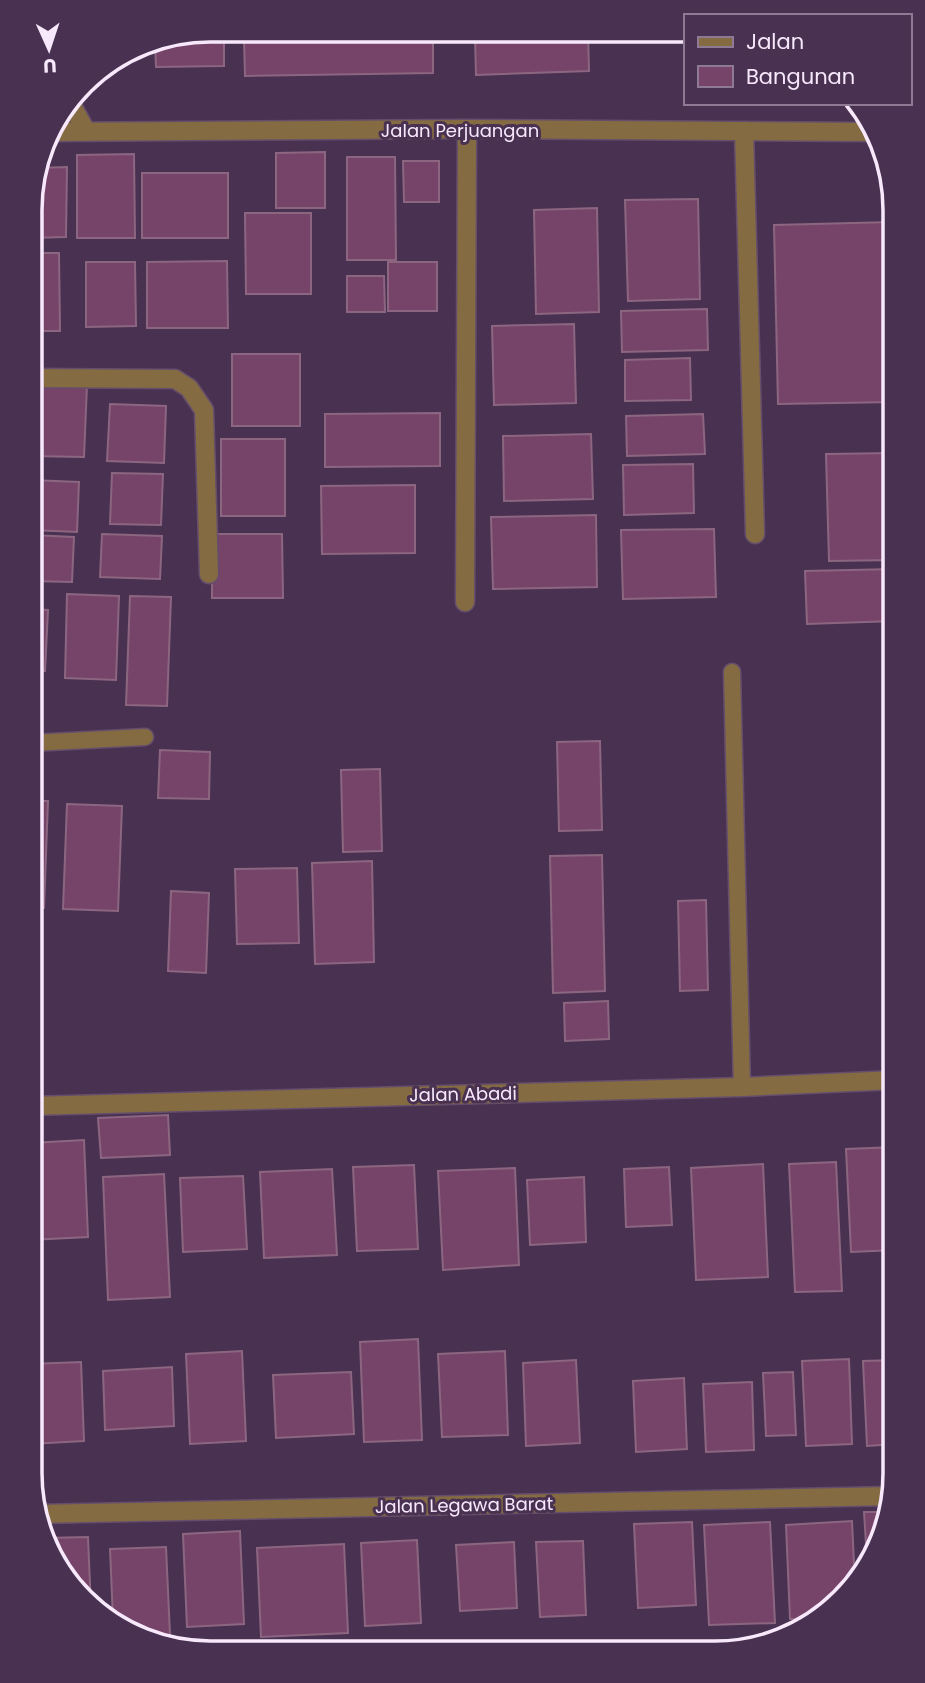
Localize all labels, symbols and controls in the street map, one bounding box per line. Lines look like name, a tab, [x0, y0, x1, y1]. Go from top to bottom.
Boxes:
north arrow	[14, 14, 84, 84]
legend	[684, 14, 911, 105]
text: Jalan	[746, 27, 804, 56]
text: U	[42, 52, 57, 79]
text: Bangunan	[746, 62, 855, 91]
street label: Jalan Perjuangan	[381, 118, 539, 143]
street label: Jalan Abadi	[409, 1081, 517, 1107]
street label: Jalan Legawa Barat	[375, 1491, 553, 1519]

